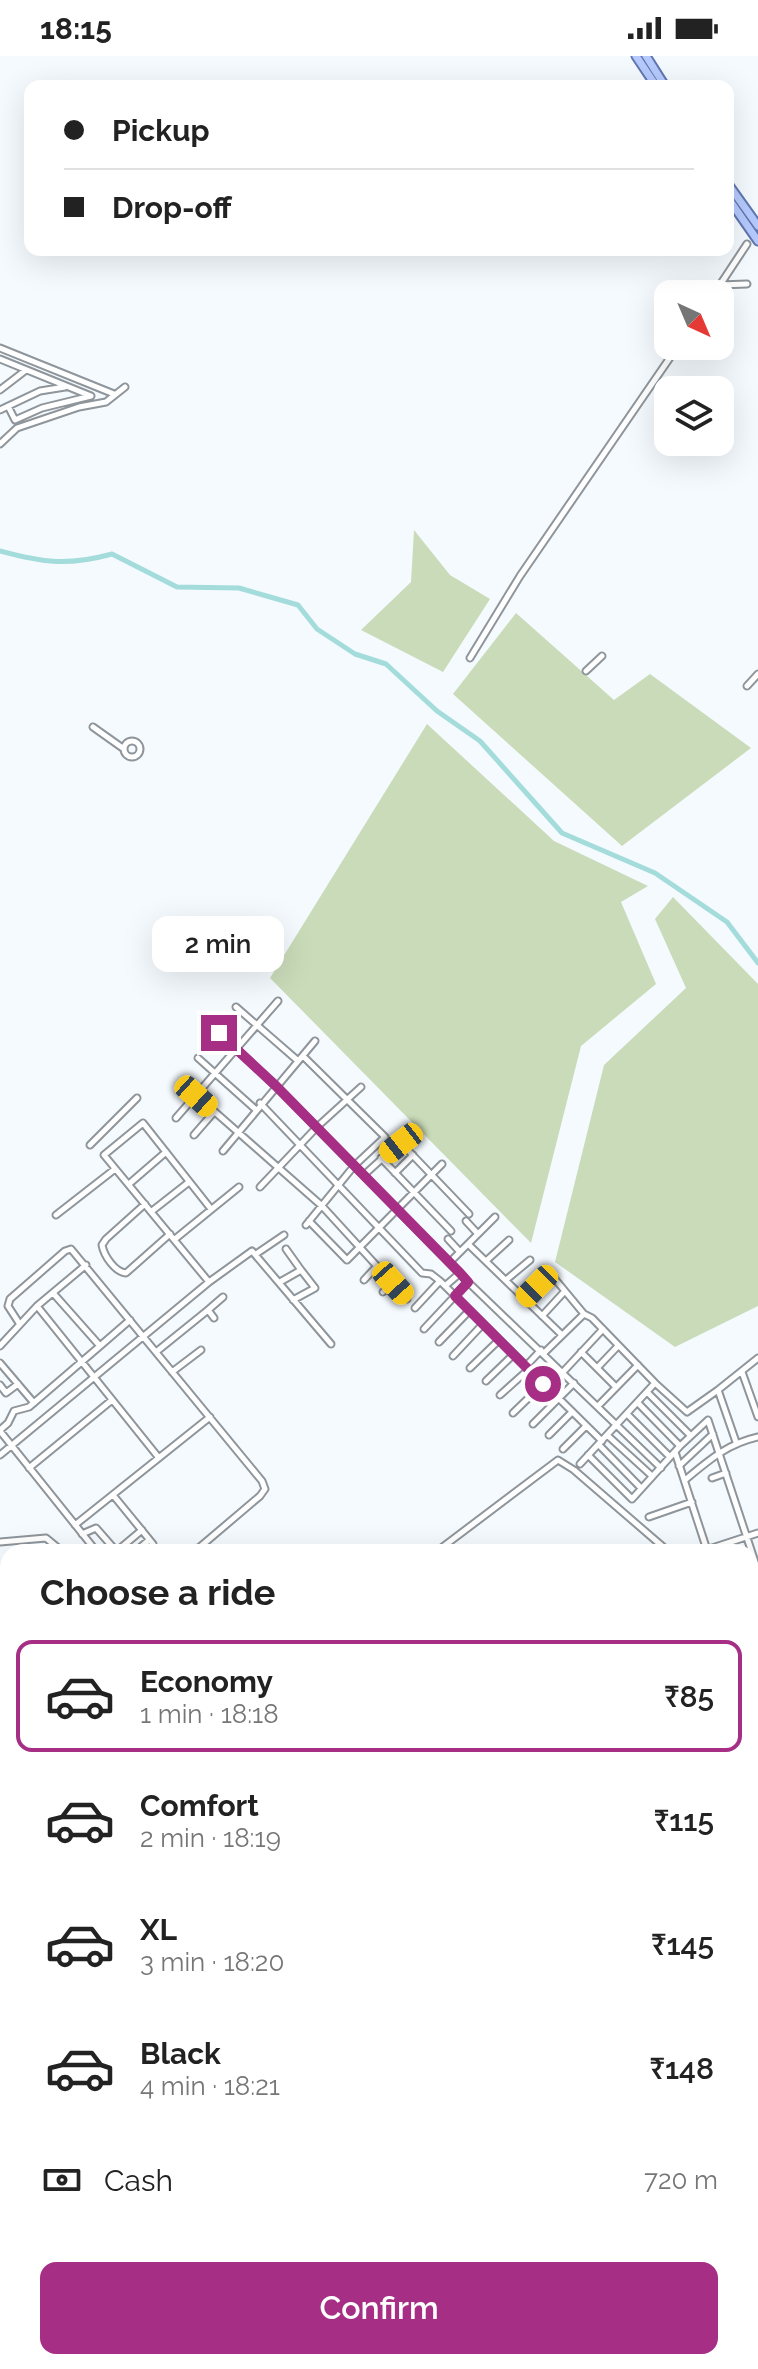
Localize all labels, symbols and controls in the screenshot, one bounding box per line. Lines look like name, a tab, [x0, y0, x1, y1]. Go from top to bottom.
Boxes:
text: 18:15	[40, 11, 112, 46]
text: Pickup	[112, 113, 210, 148]
text: Drop-off	[112, 190, 232, 225]
north arrow	[654, 280, 734, 360]
map controls	[654, 280, 734, 456]
button: layers	[654, 376, 734, 456]
callout: 2 min	[153, 917, 285, 973]
text: 2 min	[185, 929, 251, 959]
route end	[201, 1015, 237, 1051]
car	[170, 1071, 222, 1121]
car	[375, 1119, 427, 1167]
car	[368, 1257, 418, 1309]
car	[512, 1261, 562, 1311]
route start	[525, 1366, 561, 1402]
text: Choose a ride	[40, 1571, 275, 1613]
icon: car	[44, 1660, 116, 1732]
text: Economy	[140, 1664, 273, 1699]
text: ₹85	[664, 1679, 714, 1714]
text: 1 min · 18:18	[140, 1699, 279, 1729]
icon: car	[44, 1784, 116, 1856]
text: Comfort	[140, 1788, 259, 1823]
text: ₹115	[654, 1803, 714, 1838]
text: 2 min · 18:19	[140, 1823, 281, 1853]
icon: car	[44, 1908, 116, 1980]
text: XL	[140, 1912, 177, 1947]
text: ₹145	[651, 1927, 714, 1962]
text: 3 min · 18:20	[140, 1947, 284, 1977]
icon: car	[44, 2032, 116, 2104]
text: Black	[140, 2036, 221, 2071]
text: ₹148	[649, 2051, 714, 2086]
text: 4 min · 18:21	[140, 2071, 280, 2101]
icon: cash	[40, 2158, 84, 2202]
text: Cash	[104, 2163, 173, 2198]
text: 720 m	[644, 2165, 718, 2195]
button: Confirm	[40, 2262, 718, 2354]

